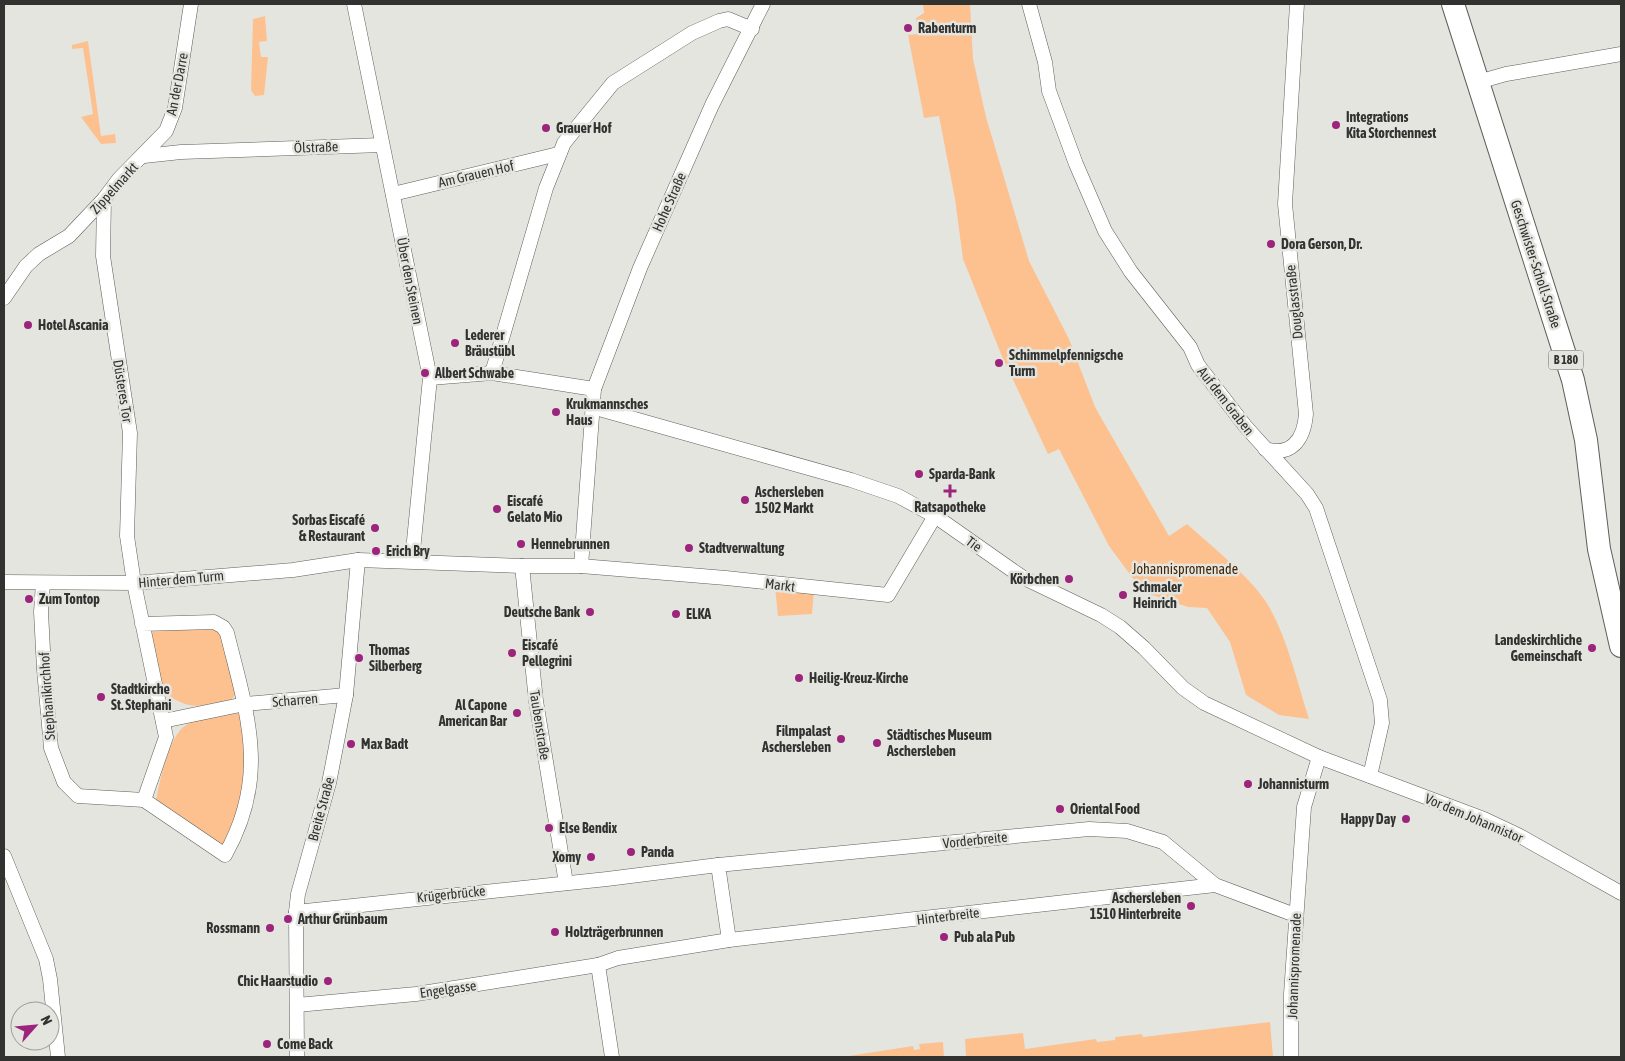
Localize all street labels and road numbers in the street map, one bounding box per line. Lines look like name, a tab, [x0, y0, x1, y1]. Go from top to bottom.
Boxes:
street label: An der Darre	[163, 51, 191, 117]
street label: Ölstraße	[294, 138, 338, 156]
street label: Am Grauen Hof	[437, 158, 515, 190]
street label: Zippelmarkt	[87, 159, 141, 217]
street label: Hohe Straße	[649, 170, 689, 234]
street label: Geschwister-Scholl-Straße	[1508, 198, 1564, 330]
street label: Über den Steinen	[394, 236, 426, 326]
street label: Douglasstraße	[1282, 264, 1306, 340]
road number: B 180	[1548, 350, 1584, 370]
street label: Düsteres Tor	[110, 359, 136, 424]
street label: Auf dem Graben	[1194, 364, 1258, 438]
street label: Tie	[963, 533, 985, 555]
street label: Hinter dem Turm	[138, 567, 224, 591]
street label: Markt	[764, 575, 796, 595]
street label: Stephanikirchhof	[36, 651, 58, 741]
street label: Taubenstraße	[527, 689, 553, 761]
street label: Scharren	[271, 690, 319, 710]
street label: Breite Straße	[305, 775, 337, 843]
street label: Vor dem Johannistor	[1423, 790, 1526, 846]
street label: Vorderbreite	[942, 829, 1008, 851]
street label: Krügerbrücke	[416, 882, 486, 906]
street label: Hinterbreite	[916, 904, 980, 928]
street label: Johannispromenade	[1284, 913, 1304, 1019]
street label: Engelgasse	[419, 977, 477, 1001]

